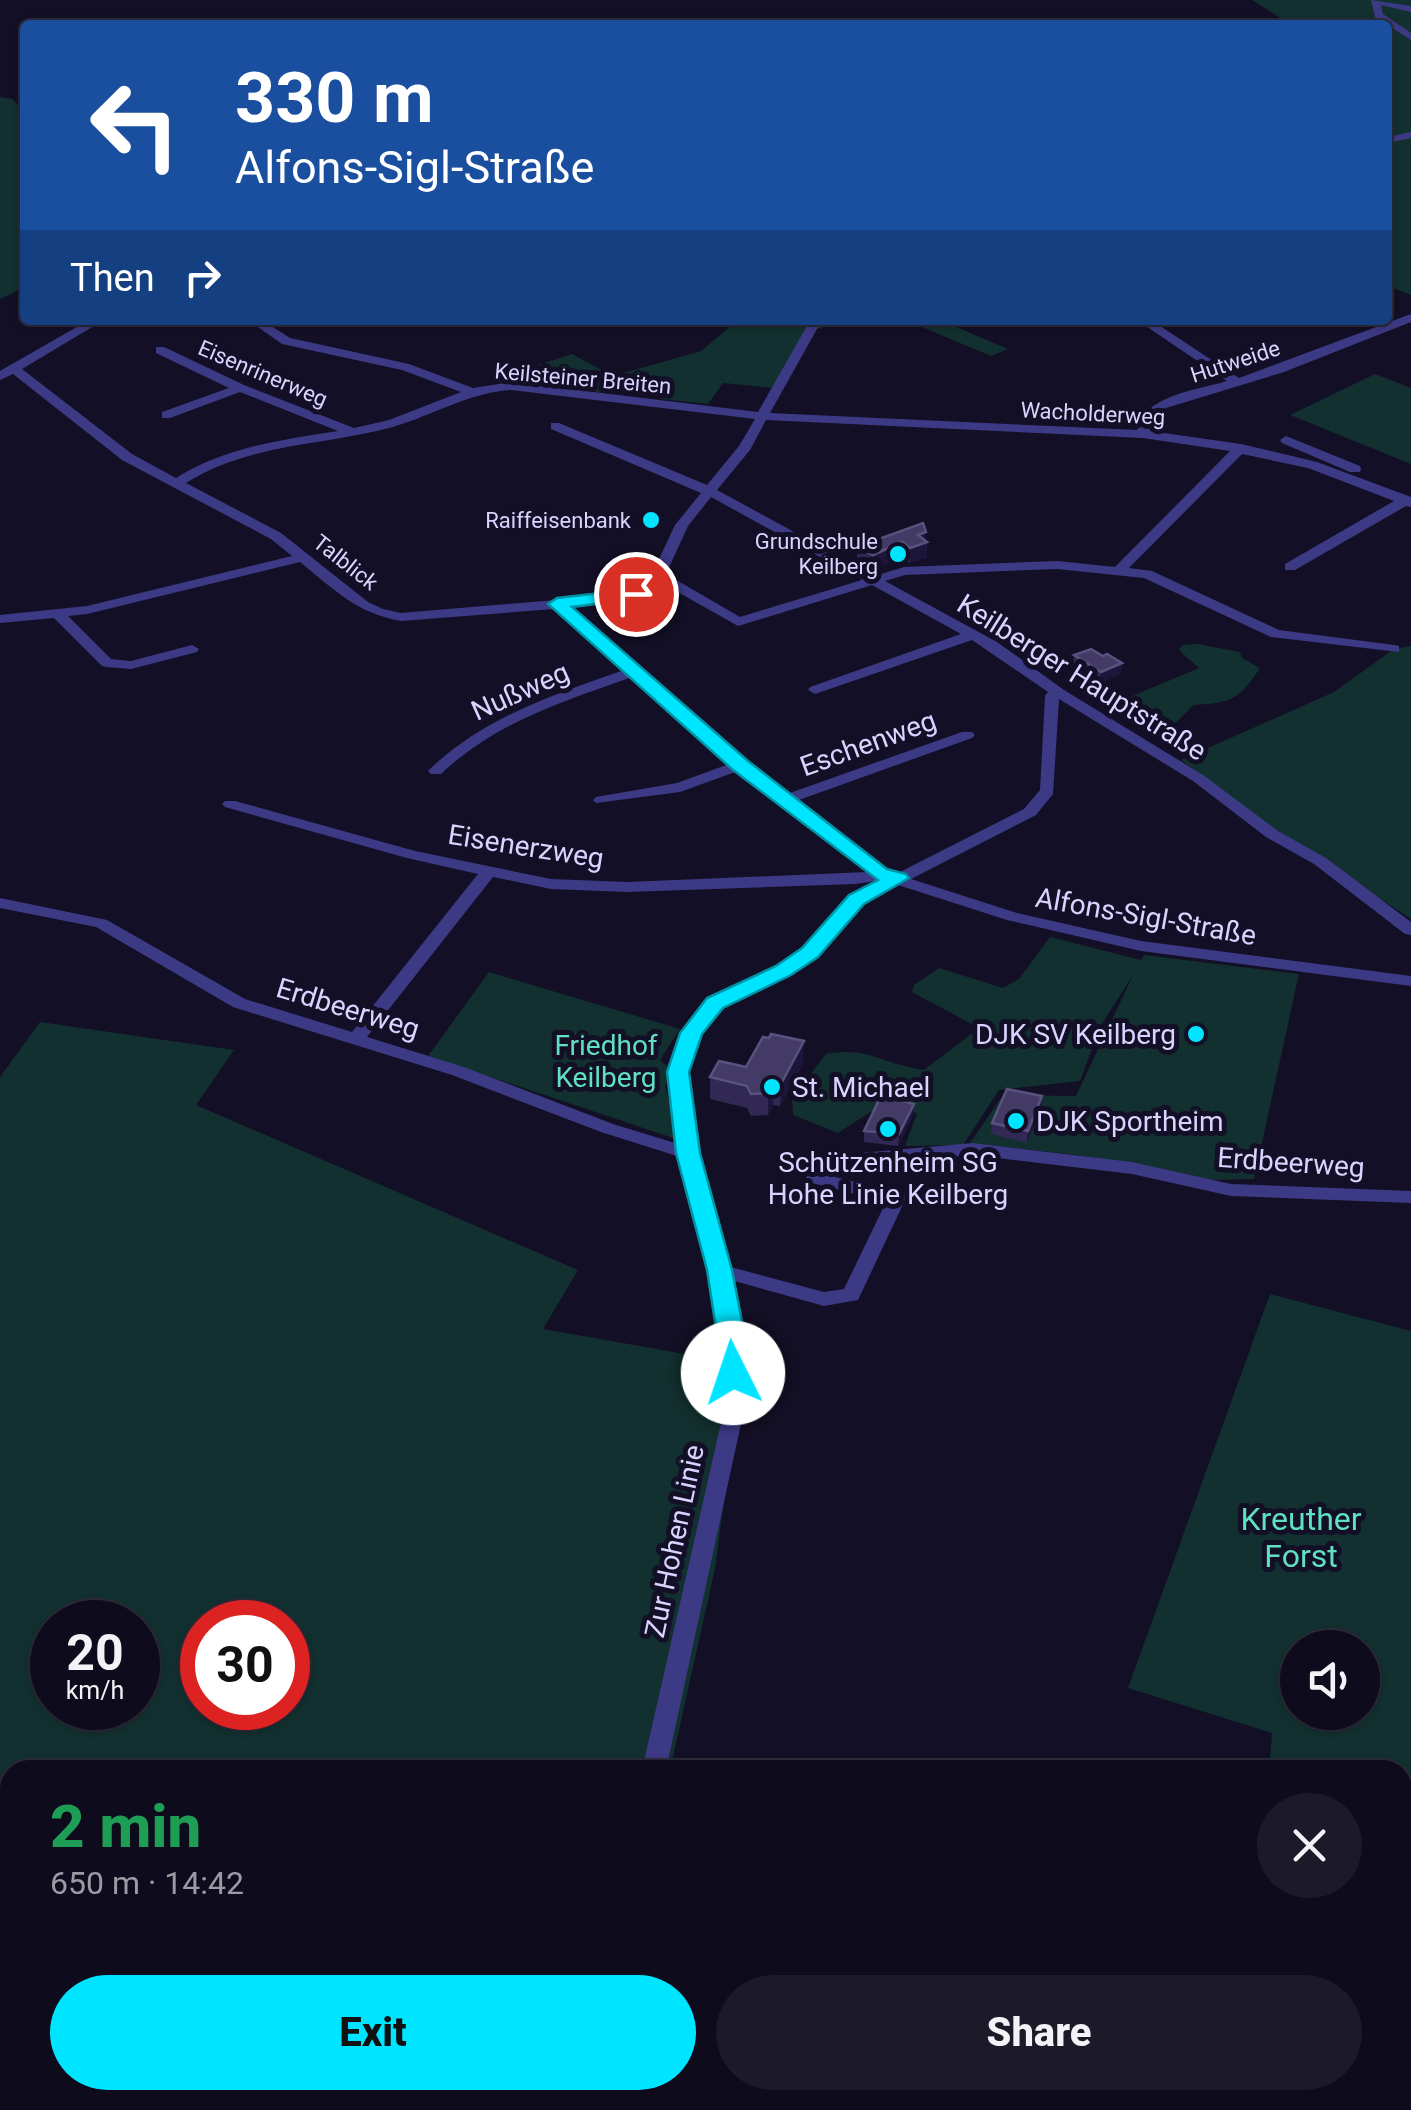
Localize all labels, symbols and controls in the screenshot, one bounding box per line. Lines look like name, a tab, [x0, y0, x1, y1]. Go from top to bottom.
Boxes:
text: 330 m	[235, 57, 434, 139]
icon: left	[70, 60, 200, 190]
text: Alfons-Sigl-Straße	[235, 141, 594, 194]
icon: right	[175, 250, 230, 305]
text: Then	[70, 256, 155, 300]
street label: Eisenrinerweg	[194, 335, 331, 412]
street label: Hutweide	[1187, 335, 1283, 388]
street label: Keilsteiner Breiten	[494, 358, 672, 399]
street label: Wacholderweg	[1020, 397, 1166, 430]
place label: Raiffeisenbank	[485, 508, 632, 533]
marker: Raiffeisenbank	[640, 509, 662, 531]
street label: Talblick	[308, 529, 384, 596]
place label: Grundschule Keilberg	[755, 529, 878, 579]
marker: Grundschule Keilberg	[887, 543, 909, 565]
pin	[594, 552, 679, 637]
icon: arrive	[609, 567, 664, 622]
street label: Keilberger Hauptstraße	[951, 587, 1212, 768]
street label: Nußweg	[466, 655, 574, 728]
street label: Eschenweg	[796, 704, 941, 783]
street label: Eisenerzweg	[446, 818, 606, 875]
street label: Alfons-Sigl-Straße	[1033, 881, 1259, 952]
street label: Erdbeerweg	[272, 971, 423, 1046]
place label: DJK SV Keilberg	[975, 1018, 1176, 1051]
marker: DJK SV Keilberg	[1185, 1023, 1207, 1045]
park label: Friedhof Keilberg	[554, 1029, 658, 1094]
place label: St. Michael	[792, 1071, 930, 1104]
marker: St. Michael	[761, 1076, 783, 1098]
place label: DJK Sportheim	[1036, 1105, 1224, 1138]
marker: DJK Sportheim	[1005, 1110, 1027, 1132]
marker: Schützenheim SG Hohe Linie Keilberg	[877, 1118, 899, 1140]
street label: Erdbeerweg	[1216, 1141, 1366, 1184]
place label: Schützenheim SG Hohe Linie Keilberg	[768, 1146, 1008, 1211]
position arrow	[681, 1321, 785, 1425]
street label: Zur Hohen Linie	[638, 1442, 711, 1640]
park label: Kreuther Forst	[1240, 1500, 1362, 1575]
speed limit sign: 30	[180, 1600, 310, 1730]
text: 20	[66, 1624, 124, 1682]
map controls	[1280, 1630, 1380, 1730]
button: sound	[1280, 1630, 1380, 1730]
text: km/h	[66, 1676, 124, 1705]
text: 2 min	[50, 1791, 201, 1862]
button: close	[1257, 1793, 1362, 1898]
text: 650 m · 14:42	[50, 1864, 244, 1902]
button: Exit	[50, 1975, 696, 2090]
button: Share	[716, 1975, 1362, 2090]

